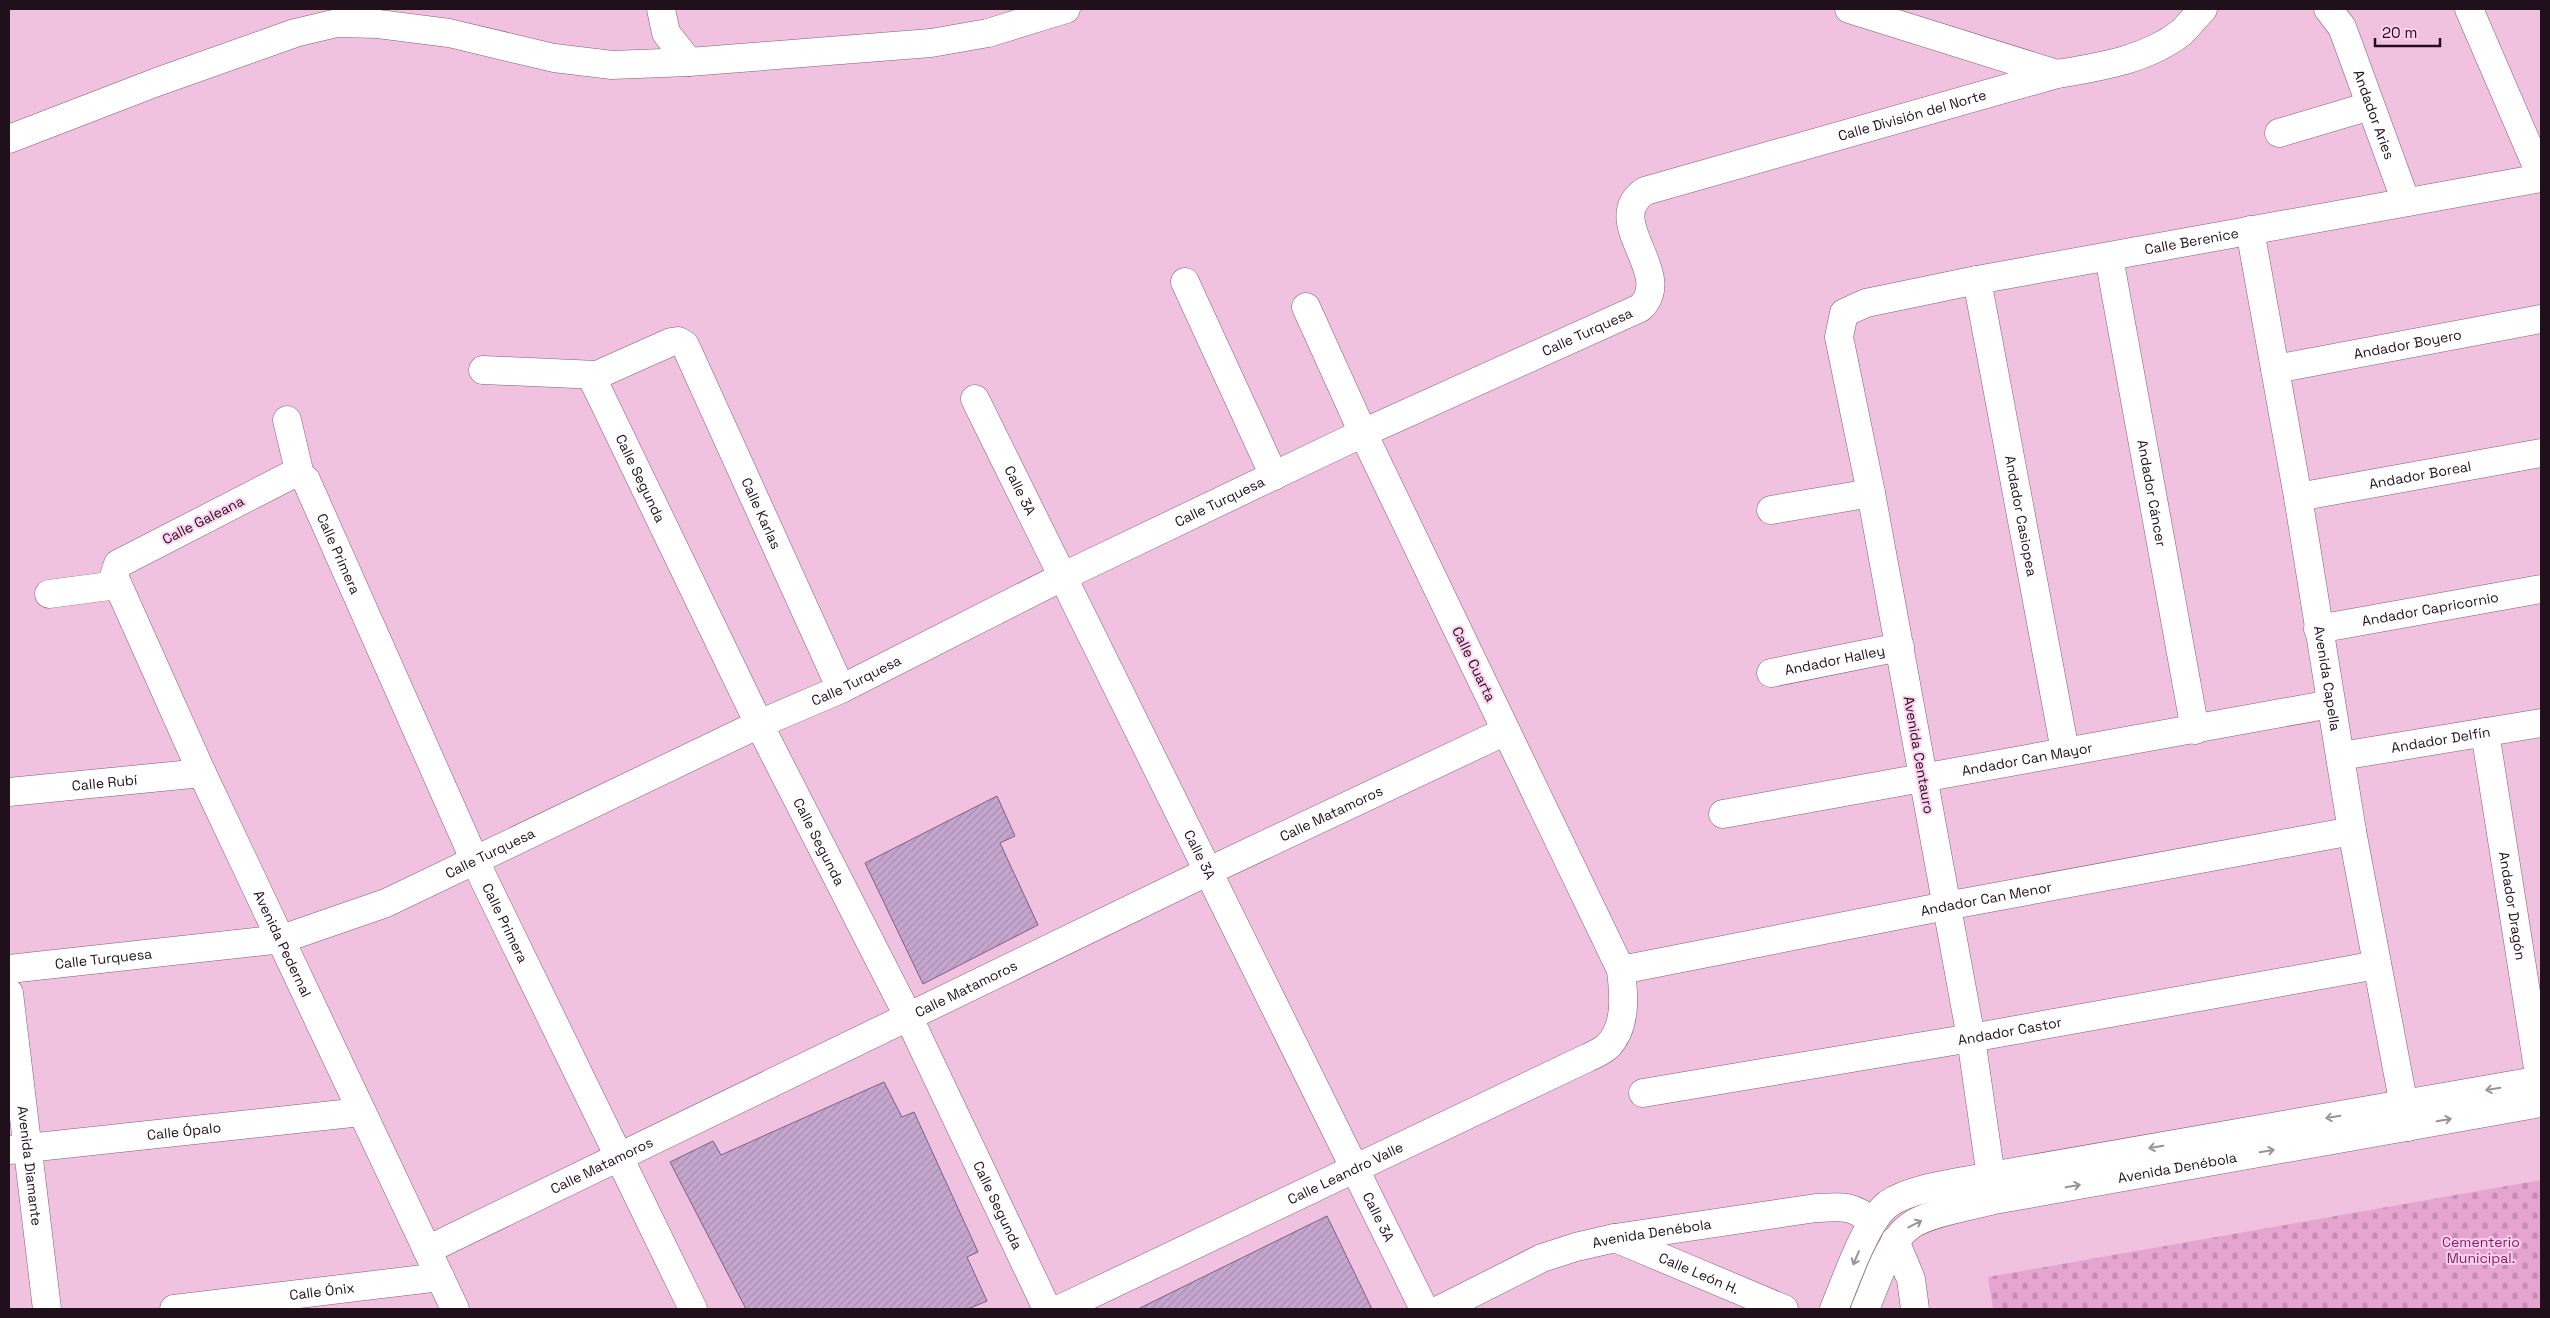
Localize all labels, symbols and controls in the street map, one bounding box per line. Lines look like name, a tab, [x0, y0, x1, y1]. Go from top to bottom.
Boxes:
scale bar	[2375, 15, 2440, 47]
text: 20 m	[2382, 23, 2417, 42]
street label: Andador Aries	[2349, 67, 2399, 162]
street label: Calle División del Norte	[1836, 86, 1988, 145]
street label: Calle Berenice	[2143, 224, 2240, 259]
street label: Calle Turquesa	[1539, 304, 1635, 360]
street label: Andador Boyero	[2352, 325, 2463, 363]
street label: Calle Segunda	[612, 431, 669, 526]
street label: Andador Cáncer	[2133, 438, 2170, 548]
street label: Andador Casiopea	[2001, 454, 2041, 578]
street label: Andador Boreal	[2367, 457, 2473, 493]
street label: Calle 3A	[1000, 463, 1040, 518]
street label: Calle Turquesa	[1172, 472, 1267, 531]
street label: Calle Karlas	[737, 475, 785, 552]
street label: Calle Galeana	[159, 492, 247, 548]
street label: Calle Primera	[313, 511, 364, 597]
street label: Andador Capricornio	[2360, 588, 2500, 630]
street label: Calle Cuarta	[1448, 624, 1500, 704]
street label: Avenida Capella	[2310, 625, 2345, 732]
street label: Andador Halley	[1783, 641, 1886, 679]
street label: Calle Turquesa	[809, 651, 904, 710]
street label: Avenida Centauro	[1900, 695, 1938, 815]
street label: Andador Delfín	[2390, 723, 2492, 757]
street label: Andador Can Mayor	[1960, 738, 2094, 780]
street label: Calle Rubí	[71, 770, 139, 795]
street label: Calle Matamoros	[1277, 781, 1386, 845]
street label: Calle Segunda	[789, 795, 849, 889]
street label: Calle Turquesa	[442, 824, 538, 882]
street label: Calle 3A	[1180, 827, 1220, 883]
street label: Andador Dragón	[2495, 850, 2530, 961]
street label: Andador Can Menor	[1919, 878, 2053, 920]
street label: Calle Primera	[478, 880, 532, 966]
street label: Avenida Pedernal	[250, 887, 315, 1000]
street label: Calle Turquesa	[54, 944, 153, 973]
street label: Calle Matamoros	[912, 956, 1020, 1021]
street label: Andador Castor	[1956, 1013, 2063, 1049]
one-way arrow	[2486, 1084, 2502, 1094]
street label: Avenida Diamante	[14, 1105, 46, 1227]
one-way arrow	[2326, 1112, 2342, 1122]
one-way arrow	[2436, 1115, 2452, 1124]
street label: Calle Ópalo	[146, 1118, 222, 1144]
street label: Calle Matamoros	[547, 1133, 656, 1198]
street label: Calle Leandro Valle	[1285, 1138, 1406, 1208]
one-way arrow	[2148, 1143, 2164, 1153]
one-way arrow	[2259, 1146, 2275, 1156]
street label: Avenida Denébola	[2116, 1148, 2238, 1187]
street label: Calle Segunda	[969, 1158, 1026, 1252]
one-way arrow	[2064, 1180, 2080, 1190]
street label: Calle 3A	[1359, 1189, 1398, 1245]
street label: Avenida Denébola	[1590, 1215, 1713, 1252]
one-way arrow	[1908, 1219, 1923, 1229]
park label: Cementerio Municipal.	[2442, 1233, 2520, 1267]
street label: Calle León H.	[1656, 1248, 1742, 1298]
one-way arrow	[1850, 1250, 1860, 1265]
street label: Calle Ónix	[288, 1278, 356, 1304]

